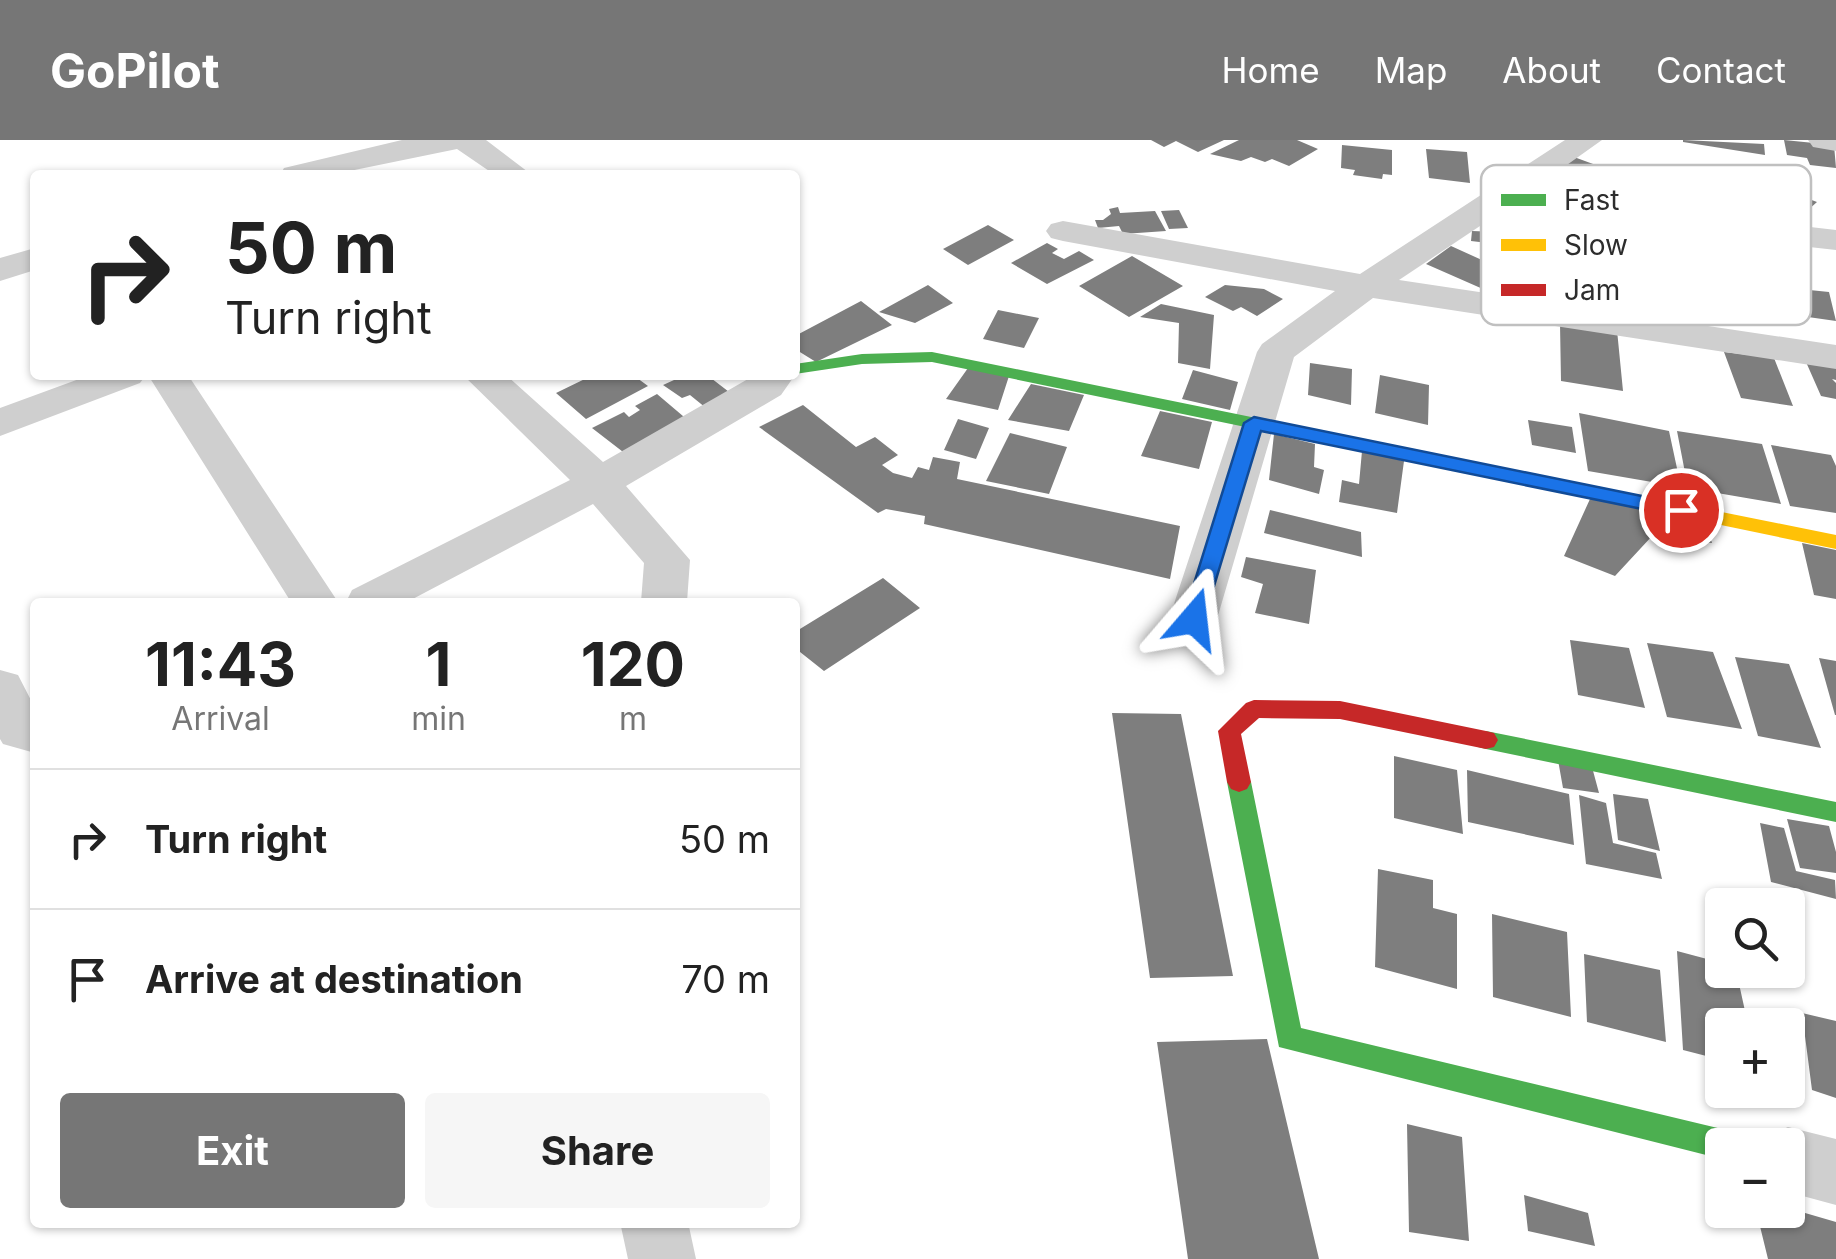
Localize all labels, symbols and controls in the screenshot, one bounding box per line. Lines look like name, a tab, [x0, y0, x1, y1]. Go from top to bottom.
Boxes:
text: GoPilot	[50, 41, 220, 100]
text: Home	[1222, 49, 1320, 91]
text: Map	[1375, 49, 1447, 91]
text: About	[1502, 49, 1601, 91]
text: Contact	[1656, 49, 1786, 91]
legend	[1481, 165, 1811, 325]
text: Fast	[1564, 183, 1620, 217]
text: 50 m	[225, 205, 397, 290]
icon: right	[60, 210, 190, 340]
text: Slow	[1564, 228, 1628, 262]
text: Jam	[1564, 273, 1620, 307]
text: Turn right	[225, 290, 432, 345]
pin	[1639, 468, 1724, 553]
icon: arrive	[1654, 483, 1709, 538]
position arrow	[1142, 567, 1246, 671]
text: 11:43	[145, 628, 296, 700]
text: 1	[426, 628, 451, 700]
text: 120	[581, 628, 685, 700]
text: Arrival	[171, 699, 270, 738]
text: min	[411, 699, 466, 738]
text: m	[619, 699, 647, 738]
icon: right	[60, 812, 115, 867]
text: Turn right	[145, 816, 327, 862]
text: 50 m	[679, 816, 770, 862]
map controls	[1705, 888, 1805, 1228]
button: search	[1705, 888, 1805, 988]
icon: arrive	[60, 952, 115, 1007]
text: Arrive at destination	[145, 956, 523, 1002]
text: 70 m	[681, 956, 770, 1002]
button: +	[1705, 1008, 1805, 1108]
button: Exit	[60, 1093, 405, 1208]
button: Share	[425, 1093, 770, 1208]
button: −	[1705, 1128, 1805, 1228]

